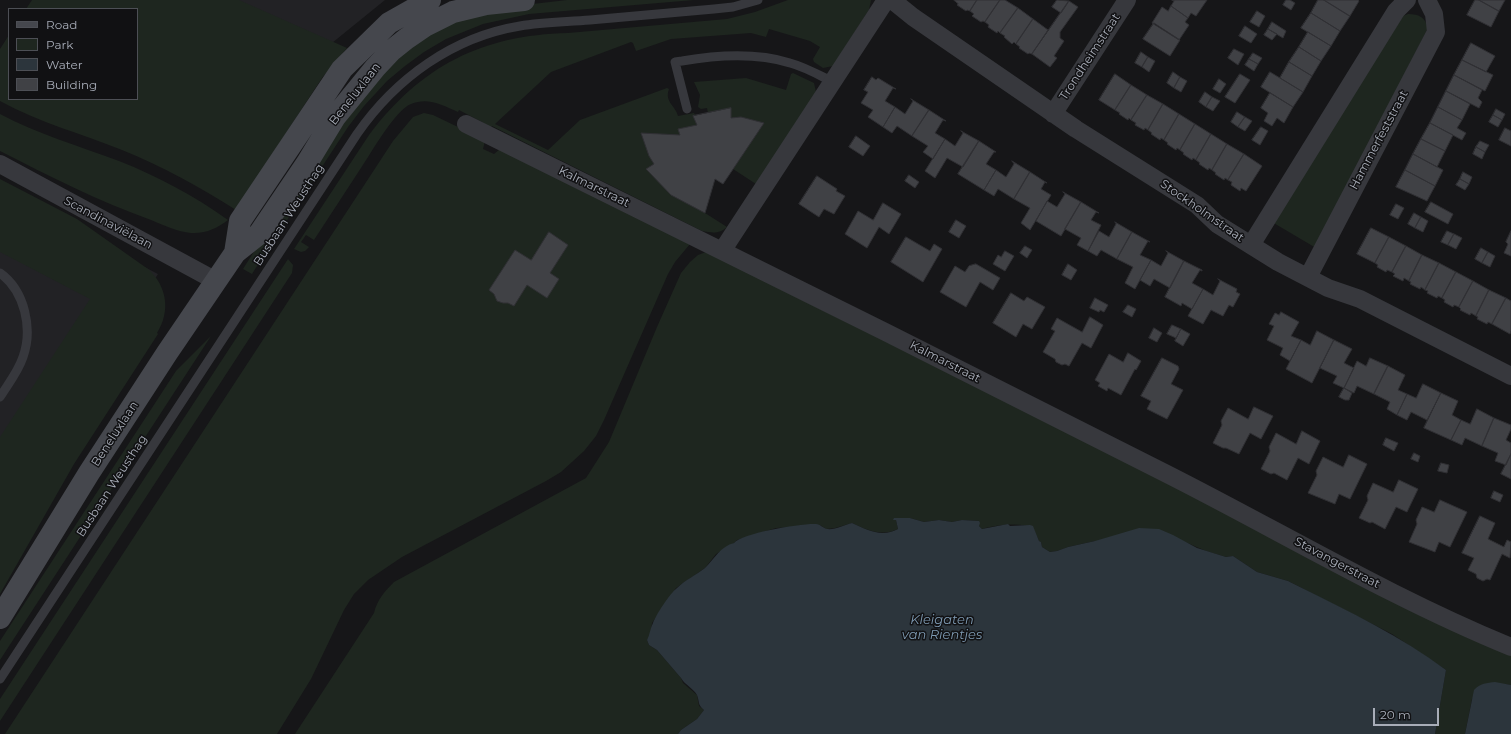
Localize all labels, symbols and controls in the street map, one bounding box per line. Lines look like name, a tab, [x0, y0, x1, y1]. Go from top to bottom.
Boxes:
legend	[8, 8, 138, 100]
street label: Trondheimstraat	[1057, 11, 1123, 103]
text: Road	[46, 17, 77, 32]
text: Park	[46, 37, 73, 52]
text: Water	[46, 57, 82, 72]
street label: Beneluxlaan	[326, 60, 384, 128]
text: Building	[46, 77, 97, 92]
street label: Hammerfeststraat	[1347, 88, 1411, 192]
street label: Busbaan Weusthag	[251, 161, 327, 269]
street label: Kalmarstraat	[556, 164, 632, 210]
street label: Stockholmstraat	[1157, 177, 1247, 245]
street label: Scandinaviëlaan	[61, 194, 155, 252]
street label: Kalmarstraat	[907, 338, 983, 386]
street label: Beneluxlaan	[89, 399, 141, 469]
street label: Busbaan Weusthag	[74, 432, 150, 540]
street label: Stavangerstraat	[1292, 534, 1382, 592]
water label: Kleigaten van Rientjes	[902, 612, 982, 643]
scale bar	[1375, 700, 1441, 726]
text: 20 m	[1380, 707, 1411, 722]

